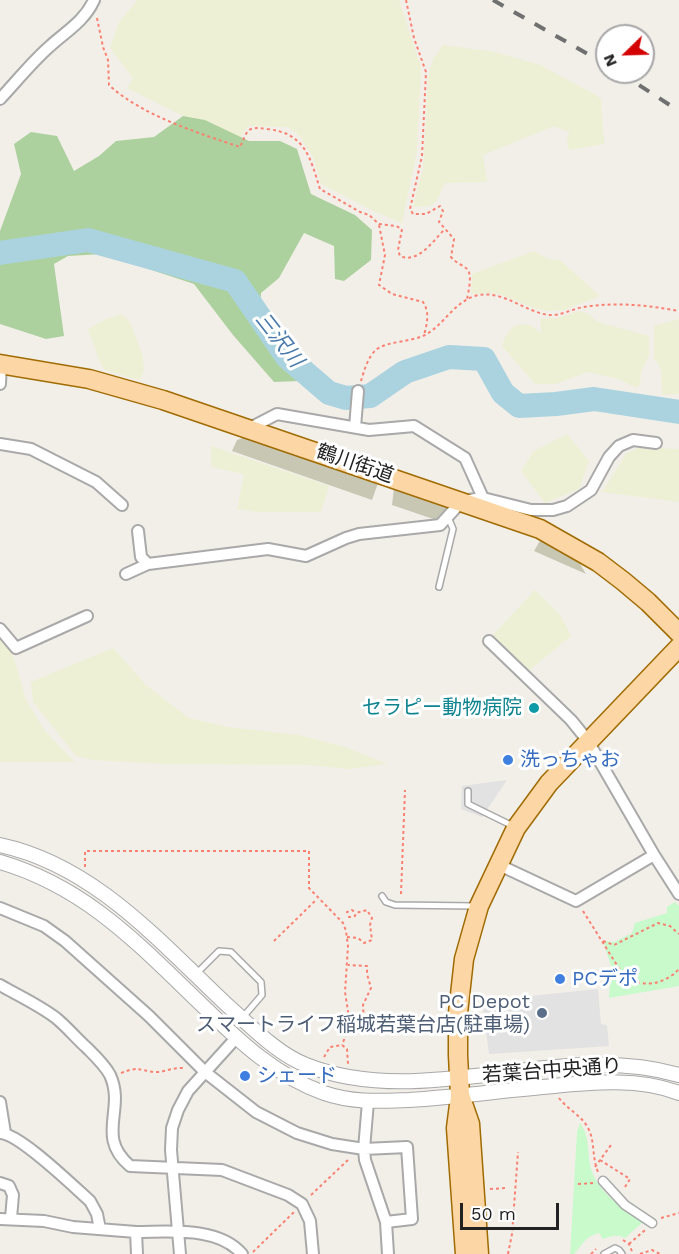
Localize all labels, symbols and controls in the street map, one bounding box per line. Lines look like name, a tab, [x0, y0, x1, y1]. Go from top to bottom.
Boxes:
north arrow	[595, 24, 655, 84]
text: N	[599, 51, 621, 70]
water label: 三沢川	[250, 307, 308, 373]
street label: 鶴川街道	[313, 440, 397, 488]
place label: セラピー動物病院	[362, 696, 522, 720]
marker: セラピー動物病院	[527, 701, 541, 715]
place label: 洗っちゃお	[520, 748, 620, 772]
marker: 洗っちゃお	[501, 753, 515, 767]
place label: PCデポ	[572, 967, 638, 991]
marker: PCデポ	[553, 972, 567, 986]
place label: PC Depot スマートライフ稲城若葉台店(駐車場)	[196, 990, 530, 1037]
marker: PC Depot スマートライフ稲城若葉台店(駐車場)	[535, 1006, 549, 1020]
street label: 若葉台中央通り	[481, 1054, 623, 1088]
place label: シェード	[257, 1064, 337, 1088]
marker: シェード	[238, 1069, 252, 1083]
scale bar	[463, 1191, 562, 1229]
text: 50 m	[471, 1203, 516, 1224]

